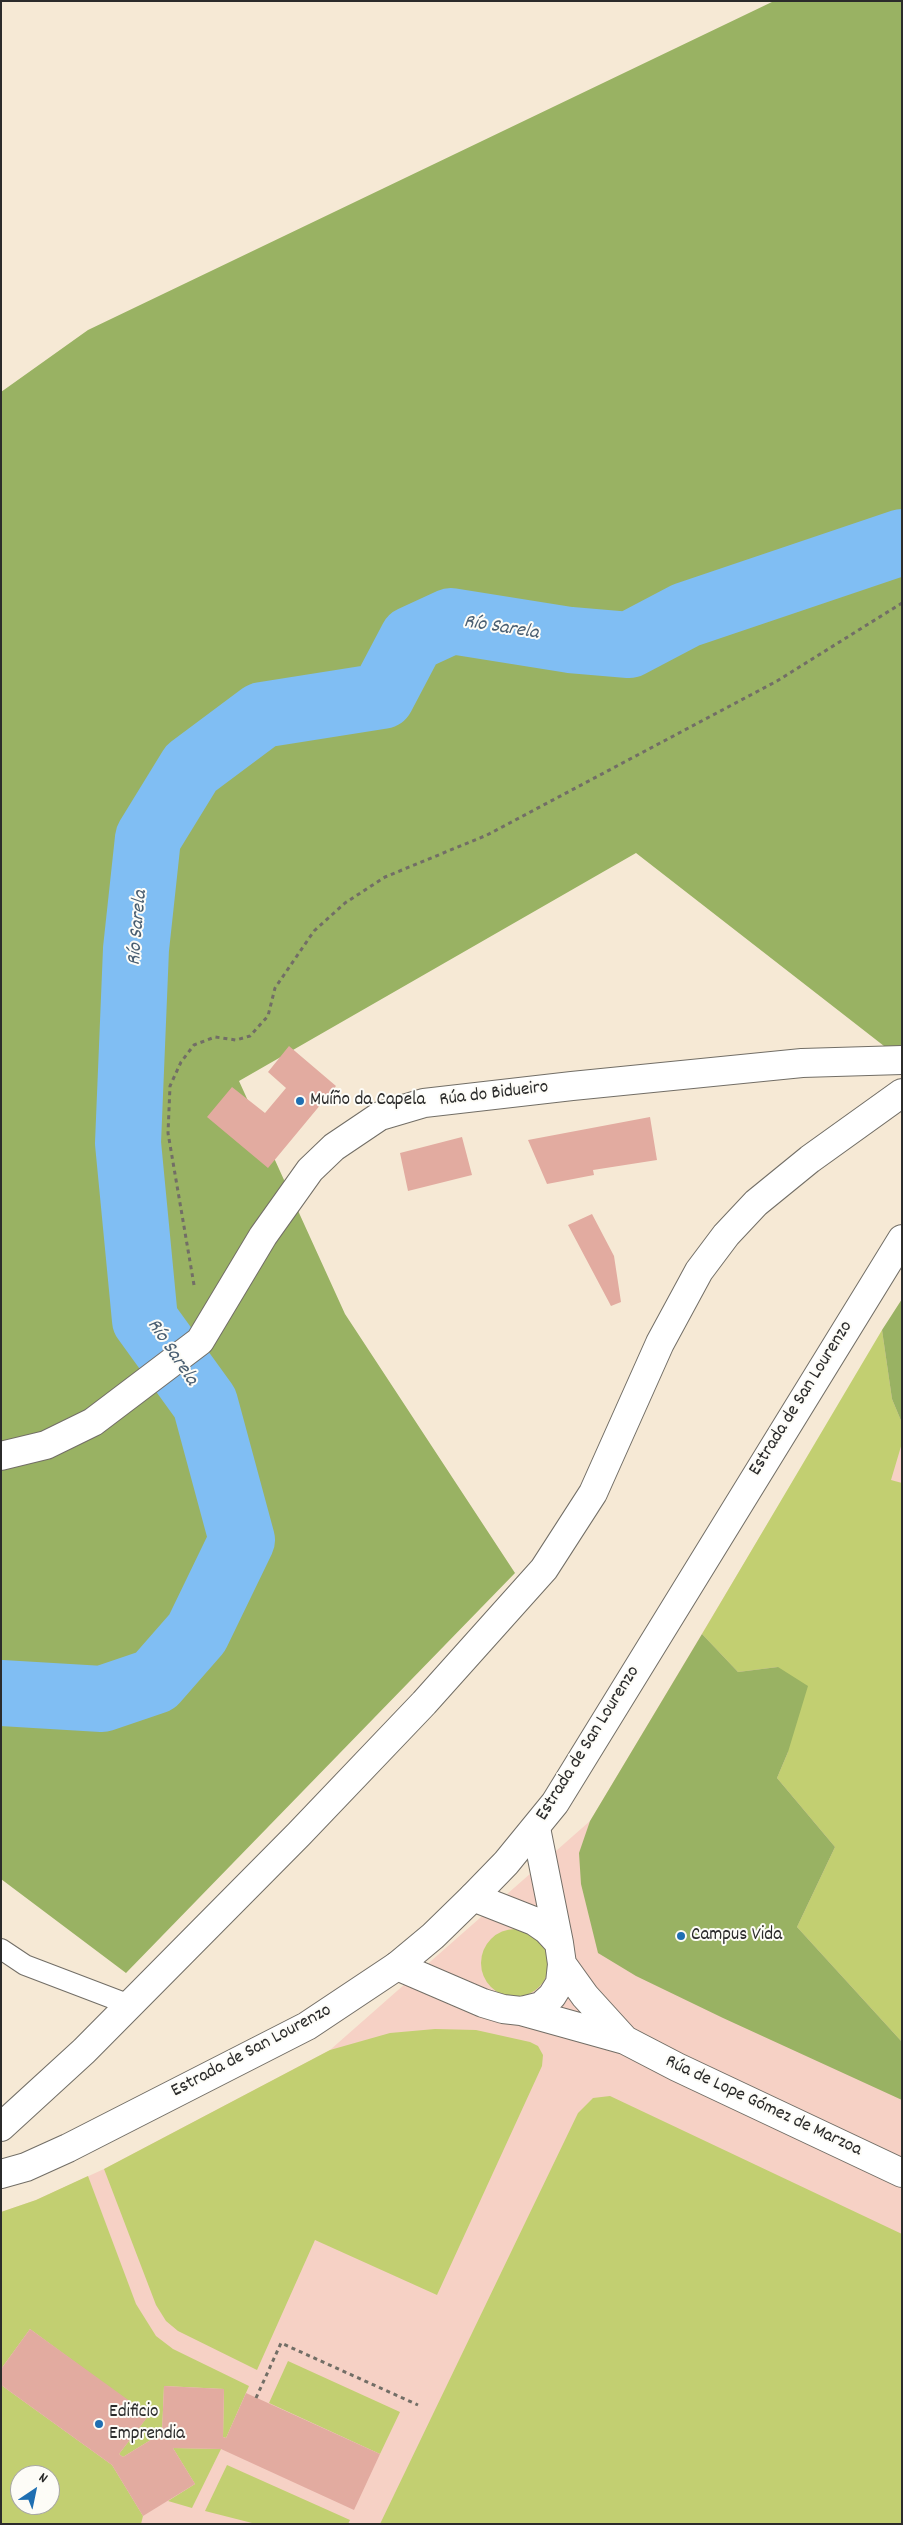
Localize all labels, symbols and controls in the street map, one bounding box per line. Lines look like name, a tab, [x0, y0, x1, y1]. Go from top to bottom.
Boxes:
water label: Río Sarela	[462, 611, 540, 647]
water label: Río Sarela	[124, 889, 154, 967]
street label: Rúa do Bidueiro	[438, 1077, 550, 1113]
place label: Muíño da Capela	[310, 1090, 425, 1112]
marker: Muíño da Capela	[294, 1095, 306, 1107]
water label: Río Sarela	[140, 1315, 202, 1391]
street label: Estrada de San Lourenzo	[745, 1317, 859, 1481]
street label: Estrada de San Lourenzo	[532, 1662, 646, 1826]
place label: Campus Vida	[691, 1925, 782, 1947]
marker: Campus Vida	[675, 1930, 687, 1942]
street label: Estrada de San Lourenzo	[168, 2000, 336, 2104]
street label: Rúa de Lope Gómez de Marzoa	[661, 2051, 865, 2163]
place label: Edificio Emprendia	[109, 2402, 185, 2446]
marker: Edificio Emprendia	[93, 2418, 105, 2430]
north arrow	[10, 2465, 60, 2515]
text: N	[34, 2468, 51, 2489]

